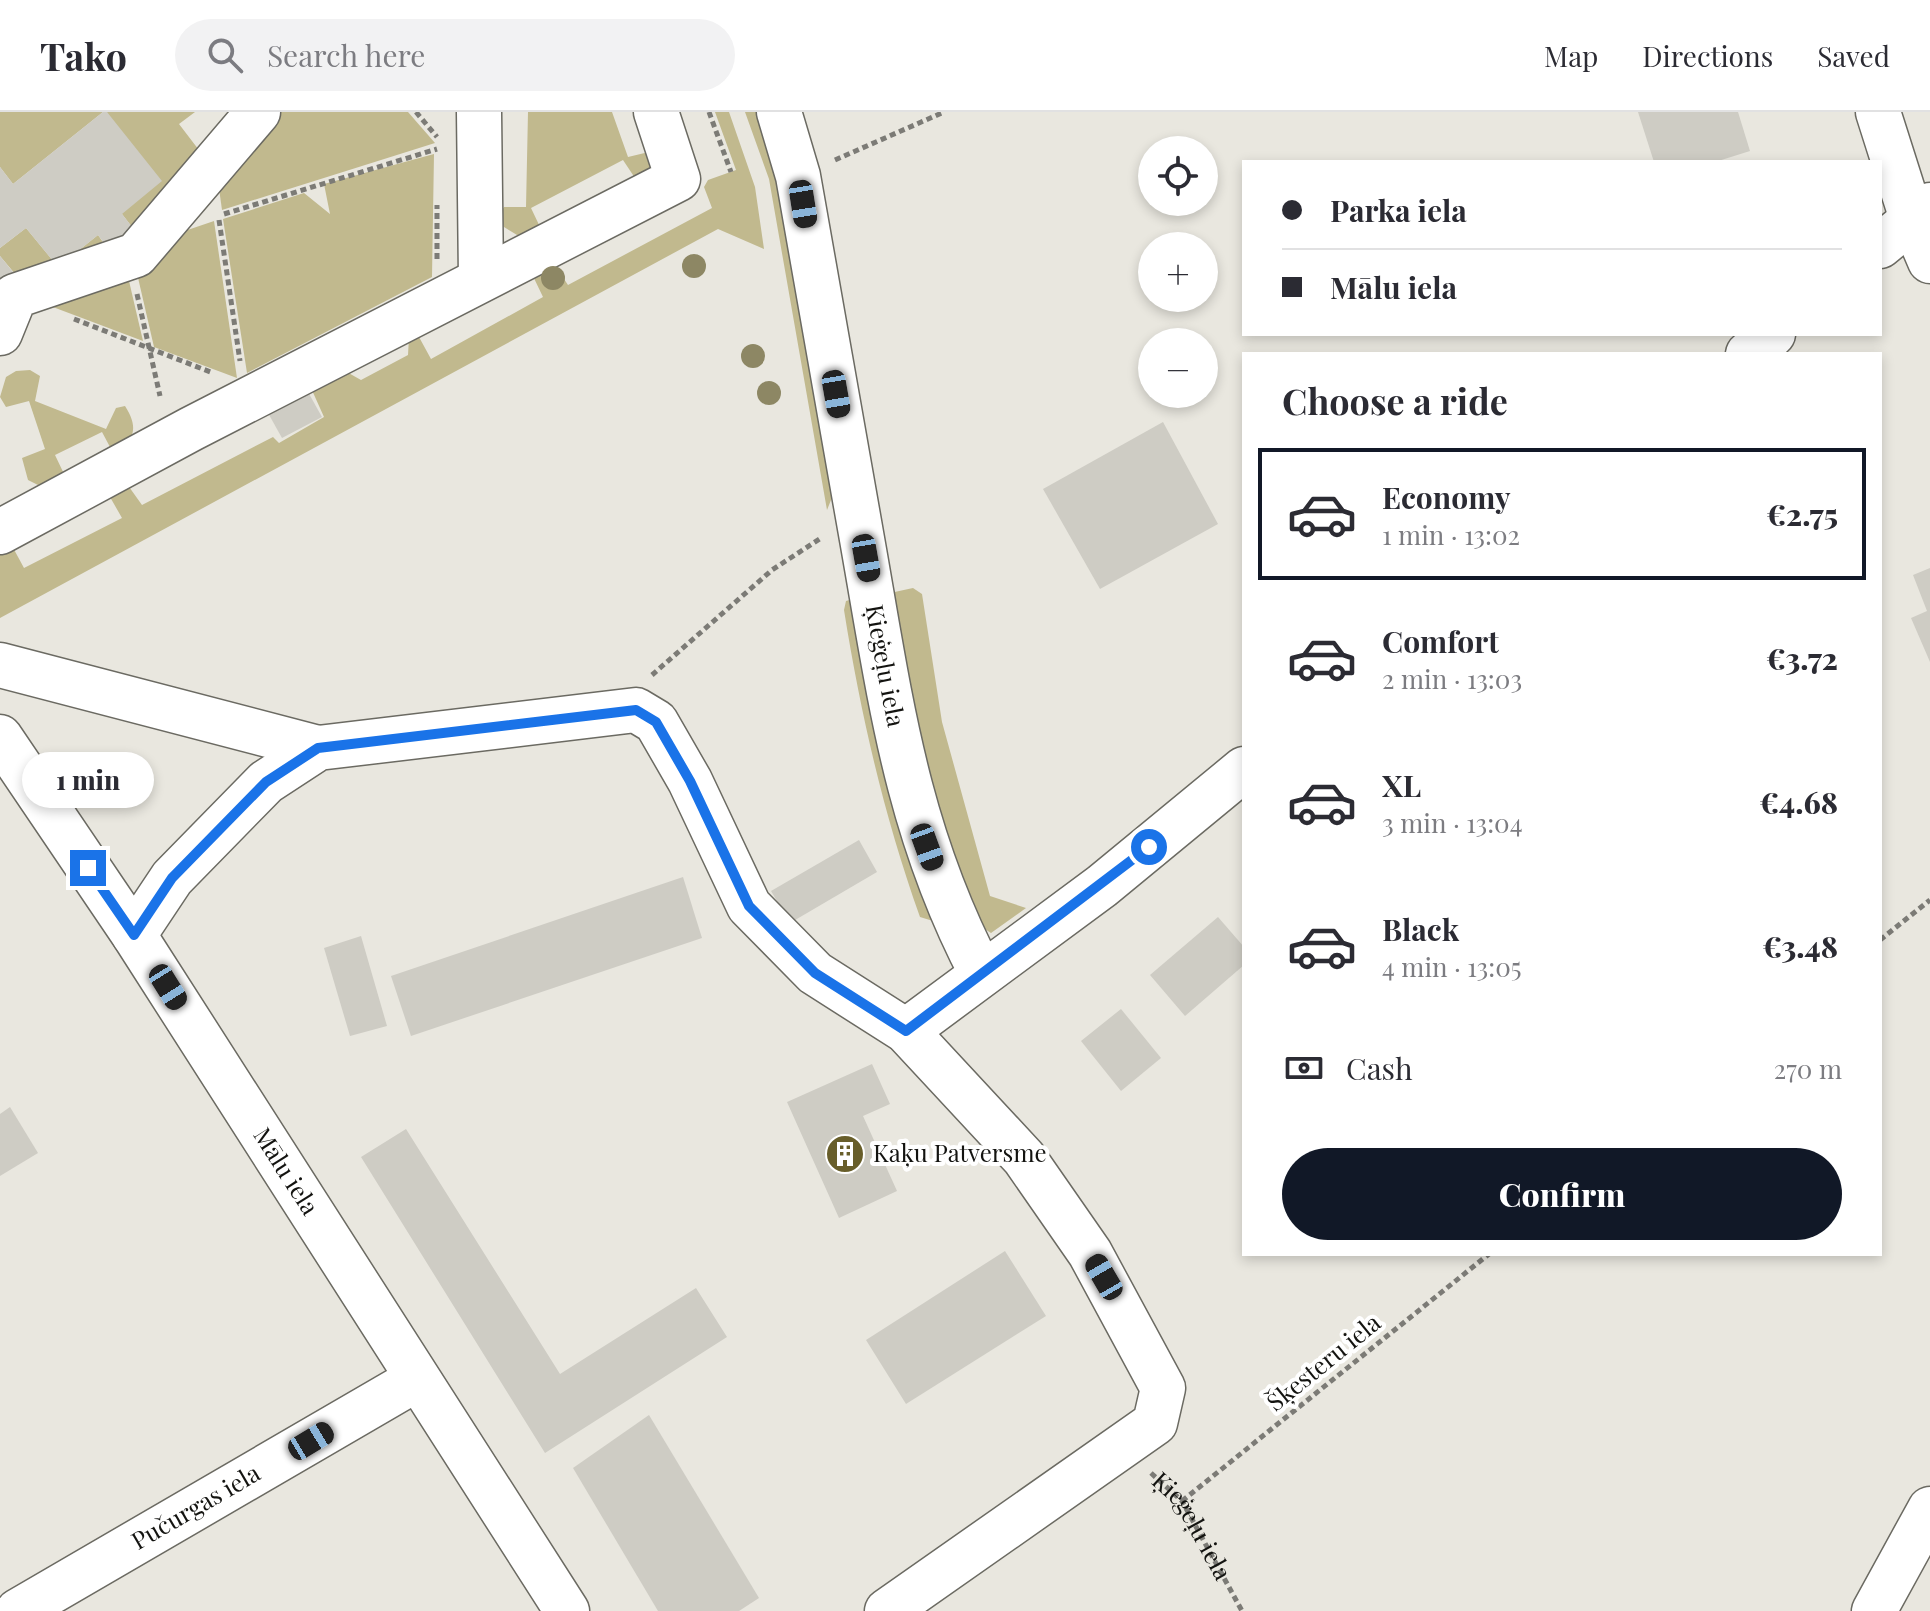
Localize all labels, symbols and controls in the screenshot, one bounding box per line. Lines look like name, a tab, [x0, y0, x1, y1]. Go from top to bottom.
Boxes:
search box	[175, 19, 735, 91]
text: Tako	[40, 30, 127, 81]
icon: search	[203, 33, 247, 77]
text: Search here	[267, 35, 426, 75]
text: Map	[1544, 37, 1598, 74]
text: Directions	[1642, 37, 1773, 74]
text: Saved	[1817, 37, 1890, 74]
map controls	[1138, 136, 1218, 408]
button: locate	[1138, 136, 1218, 216]
car	[787, 178, 819, 230]
text: Parka iela	[1330, 190, 1467, 230]
button: +	[1138, 232, 1218, 312]
text: Mālu iela	[1330, 267, 1457, 307]
button: −	[1138, 328, 1218, 408]
car	[820, 368, 852, 420]
text: Choose a ride	[1282, 376, 1508, 424]
text: Economy	[1382, 477, 1511, 517]
icon: car	[1286, 478, 1358, 550]
text: €2.75	[1766, 494, 1838, 534]
text: 1 min · 13:02	[1382, 517, 1520, 552]
car	[850, 532, 882, 584]
street label: Ķieģeļu iela	[860, 602, 914, 729]
text: Comfort	[1382, 621, 1499, 661]
icon: car	[1286, 622, 1358, 694]
text: €3.72	[1766, 638, 1838, 678]
text: 2 min · 13:03	[1382, 661, 1522, 696]
callout: 1 min	[22, 752, 154, 808]
text: 1 min	[56, 762, 120, 797]
text: XL	[1382, 765, 1421, 805]
icon: car	[1286, 766, 1358, 838]
text: €4.68	[1759, 782, 1838, 822]
text: 3 min · 13:04	[1382, 805, 1523, 840]
car	[908, 820, 946, 874]
route start	[1131, 829, 1167, 865]
route end	[70, 850, 106, 886]
text: Black	[1382, 909, 1459, 949]
icon: car	[1286, 910, 1358, 982]
text: €3.48	[1762, 926, 1838, 966]
text: 4 min · 13:05	[1382, 949, 1522, 984]
car	[145, 960, 191, 1014]
icon: cash	[1282, 1046, 1326, 1090]
text: Cash	[1346, 1048, 1413, 1088]
text: 270 m	[1774, 1051, 1842, 1086]
street label: Mālu iela	[247, 1121, 327, 1220]
building icon: Kaķu Patversme	[824, 1133, 866, 1175]
place label: Kaķu Patversme	[873, 1136, 1047, 1168]
button: Confirm	[1282, 1148, 1842, 1240]
car	[1082, 1250, 1126, 1304]
street label: Šķesteru iela	[1259, 1306, 1386, 1417]
car	[284, 1418, 338, 1464]
street label: Pučurgas iela	[125, 1456, 265, 1556]
street label: Ķieģeļu iela	[1146, 1464, 1240, 1585]

